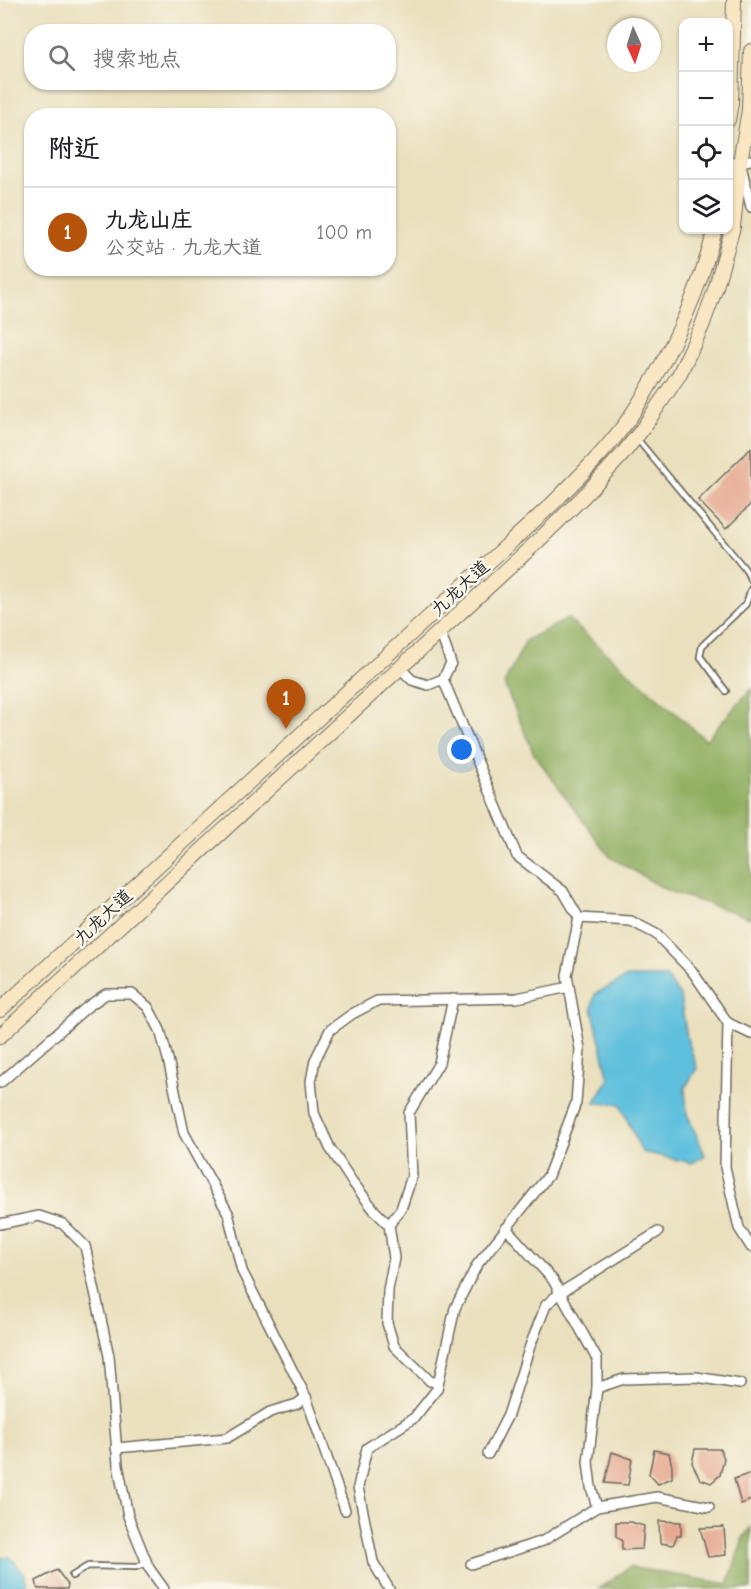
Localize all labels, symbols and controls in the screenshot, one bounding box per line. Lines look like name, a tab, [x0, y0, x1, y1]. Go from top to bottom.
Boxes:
north arrow	[607, 18, 661, 72]
map controls	[679, 18, 733, 234]
button: +	[679, 18, 733, 72]
search box	[24, 24, 396, 90]
icon: search	[45, 41, 78, 74]
text: 搜索地点	[93, 46, 181, 72]
button: −	[679, 72, 733, 126]
button: locate	[679, 126, 733, 180]
text: 附近	[48, 134, 100, 164]
button: layers	[679, 180, 733, 234]
text: 九龙山庄	[105, 207, 193, 233]
text: 1	[64, 221, 71, 244]
text: 100 m	[317, 221, 372, 244]
text: 公交站 · 九龙大道	[105, 236, 262, 259]
street label: 九龙大道	[427, 556, 494, 621]
pin: 1	[266, 680, 306, 729]
your location	[447, 735, 476, 764]
street label: 九龙大道	[70, 885, 137, 950]

